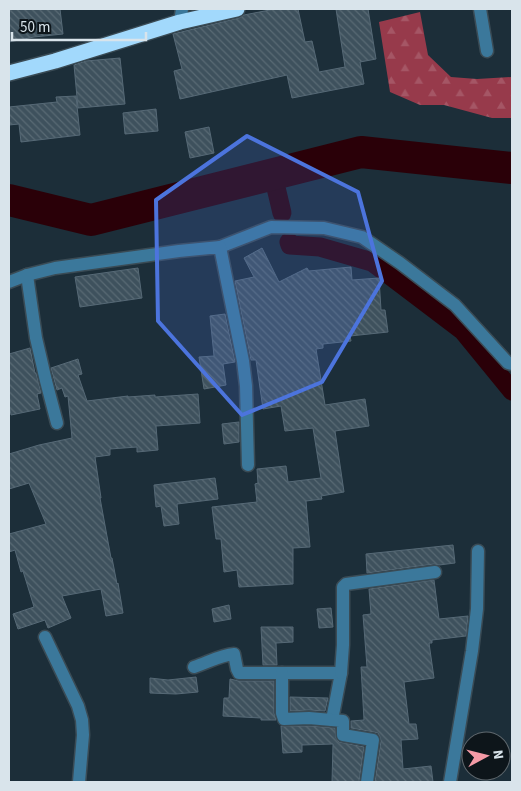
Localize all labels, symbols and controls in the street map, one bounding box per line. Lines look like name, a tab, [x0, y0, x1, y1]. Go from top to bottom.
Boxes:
scale bar	[12, 10, 146, 42]
text: 50 m	[20, 17, 50, 38]
north arrow	[461, 731, 511, 781]
text: N	[487, 749, 508, 760]

